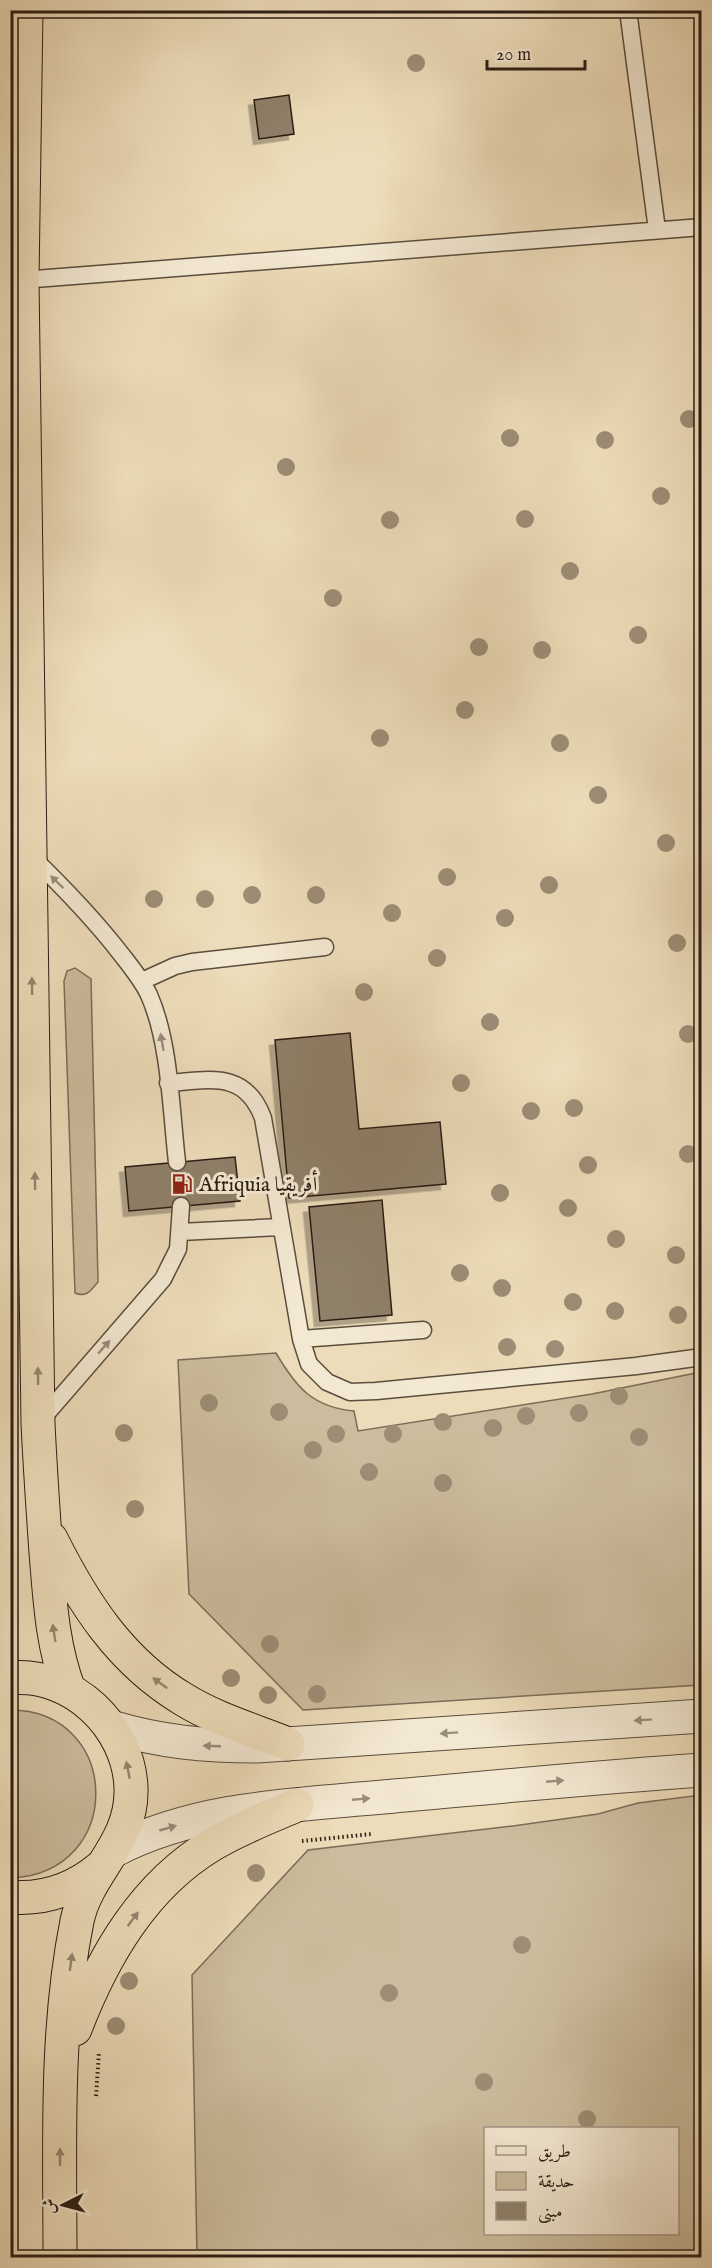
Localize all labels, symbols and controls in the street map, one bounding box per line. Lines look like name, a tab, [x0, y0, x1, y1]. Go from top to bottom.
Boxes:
scale bar	[487, 33, 584, 71]
text: 20 m	[496, 44, 531, 67]
one-way arrow	[50, 875, 64, 889]
one-way arrow	[27, 976, 37, 995]
one-way arrow	[157, 1032, 166, 1051]
place label: Afriquia أفريقيا	[198, 1169, 317, 1199]
one-way arrow	[30, 1171, 40, 1190]
fuel station icon: Afriquia أفريقيا	[170, 1172, 194, 1196]
one-way arrow	[97, 1340, 110, 1355]
one-way arrow	[33, 1366, 43, 1385]
one-way arrow	[49, 1624, 58, 1643]
one-way arrow	[152, 1677, 168, 1689]
one-way arrow	[634, 1715, 653, 1724]
one-way arrow	[439, 1728, 458, 1738]
one-way arrow	[203, 1741, 222, 1750]
one-way arrow	[123, 1760, 132, 1779]
one-way arrow	[546, 1776, 565, 1786]
one-way arrow	[352, 1794, 371, 1804]
one-way arrow	[160, 1823, 178, 1832]
one-way arrow	[127, 1911, 139, 1927]
one-way arrow	[66, 1953, 76, 1972]
legend	[484, 2127, 679, 2235]
text: طريق	[538, 2141, 571, 2164]
one-way arrow	[55, 2148, 65, 2167]
text: حديقة	[538, 2171, 574, 2194]
north arrow	[33, 2175, 93, 2235]
text: ش	[39, 2197, 61, 2215]
text: مبنى	[538, 2201, 563, 2224]

